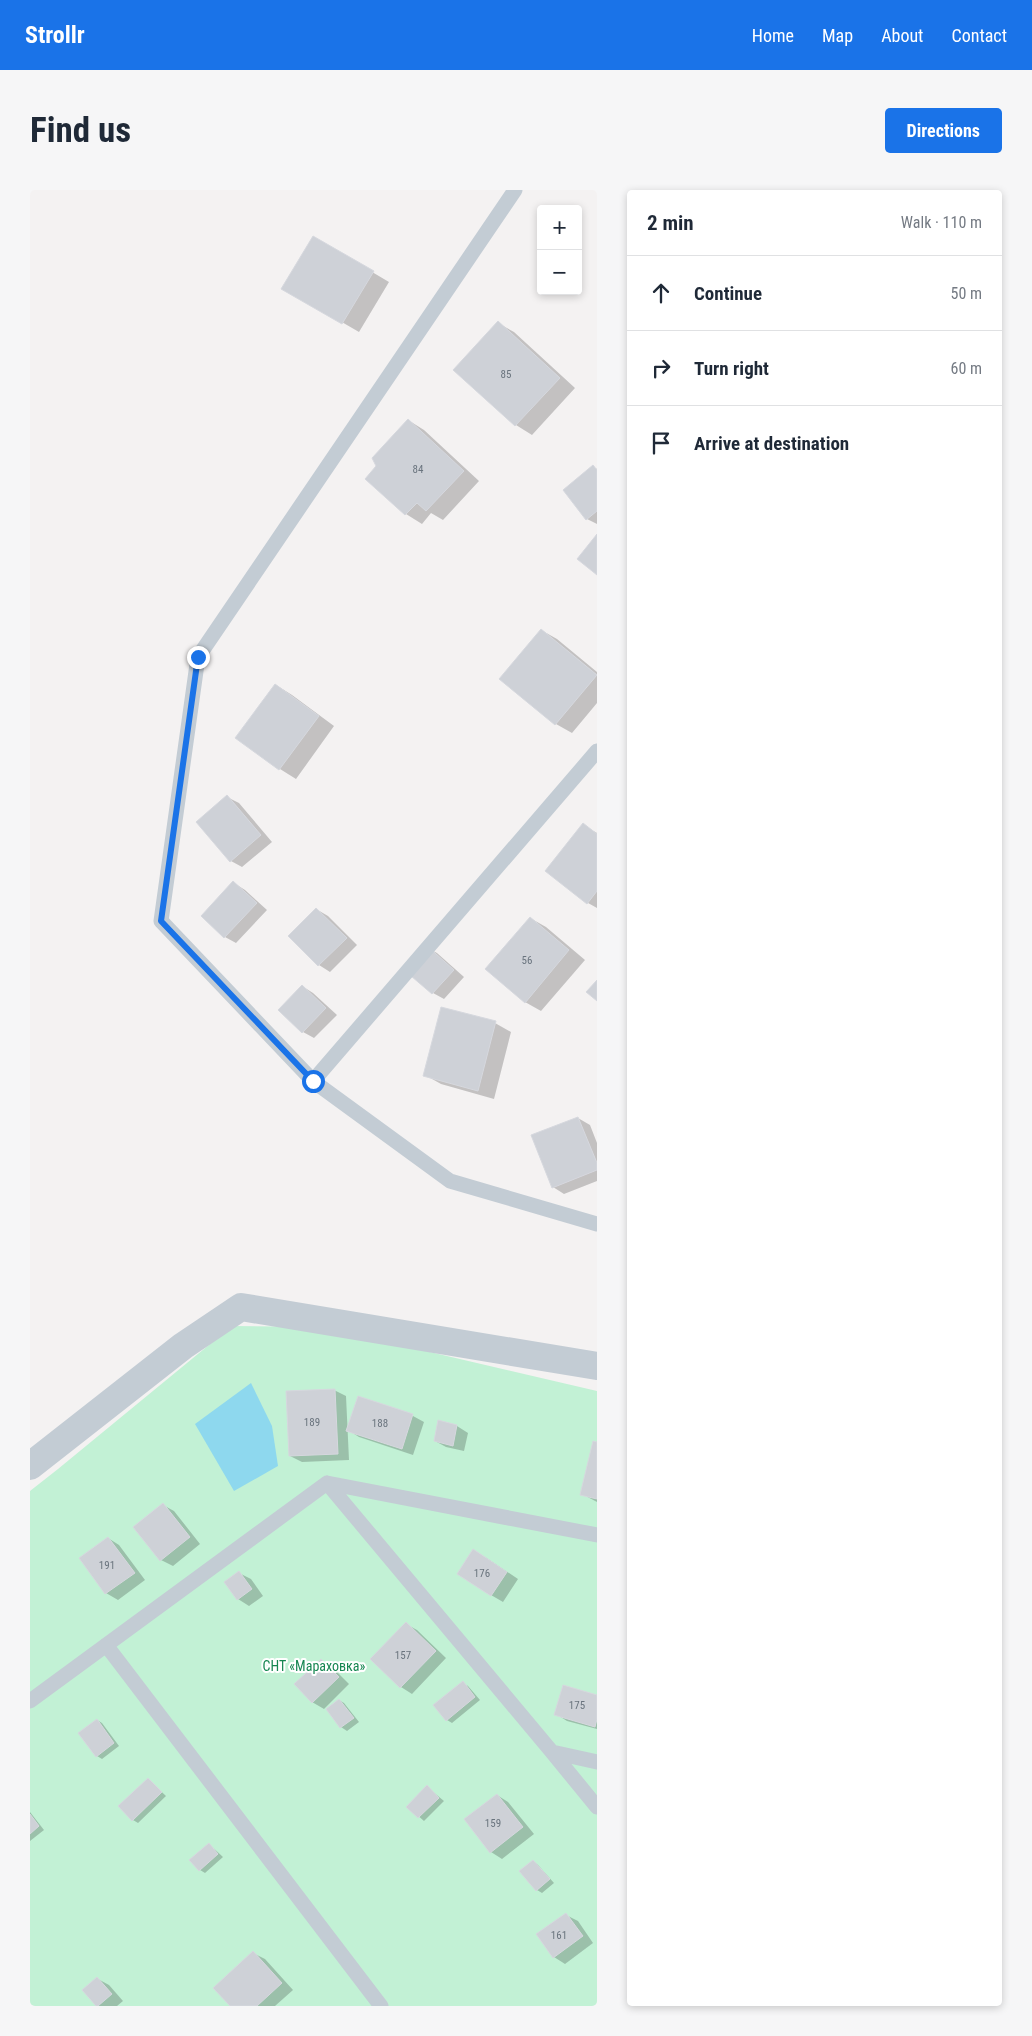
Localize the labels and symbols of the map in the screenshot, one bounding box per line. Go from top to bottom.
house number: 85 [501,368,511,381]
house number: 84 [413,463,424,476]
route end [187,646,210,669]
house number: 56 [522,954,532,967]
route start [302,1070,325,1093]
house number: 189 [304,1416,320,1429]
house number: 188 [372,1417,388,1430]
house number: 191 [99,1559,115,1572]
house number: 176 [474,1567,490,1580]
house number: 157 [395,1649,411,1662]
park label: СНТ «Мараховка» [263,1658,366,1674]
house number: 175 [569,1699,585,1712]
house number: 159 [485,1817,501,1830]
house number: 161 [551,1929,567,1942]

